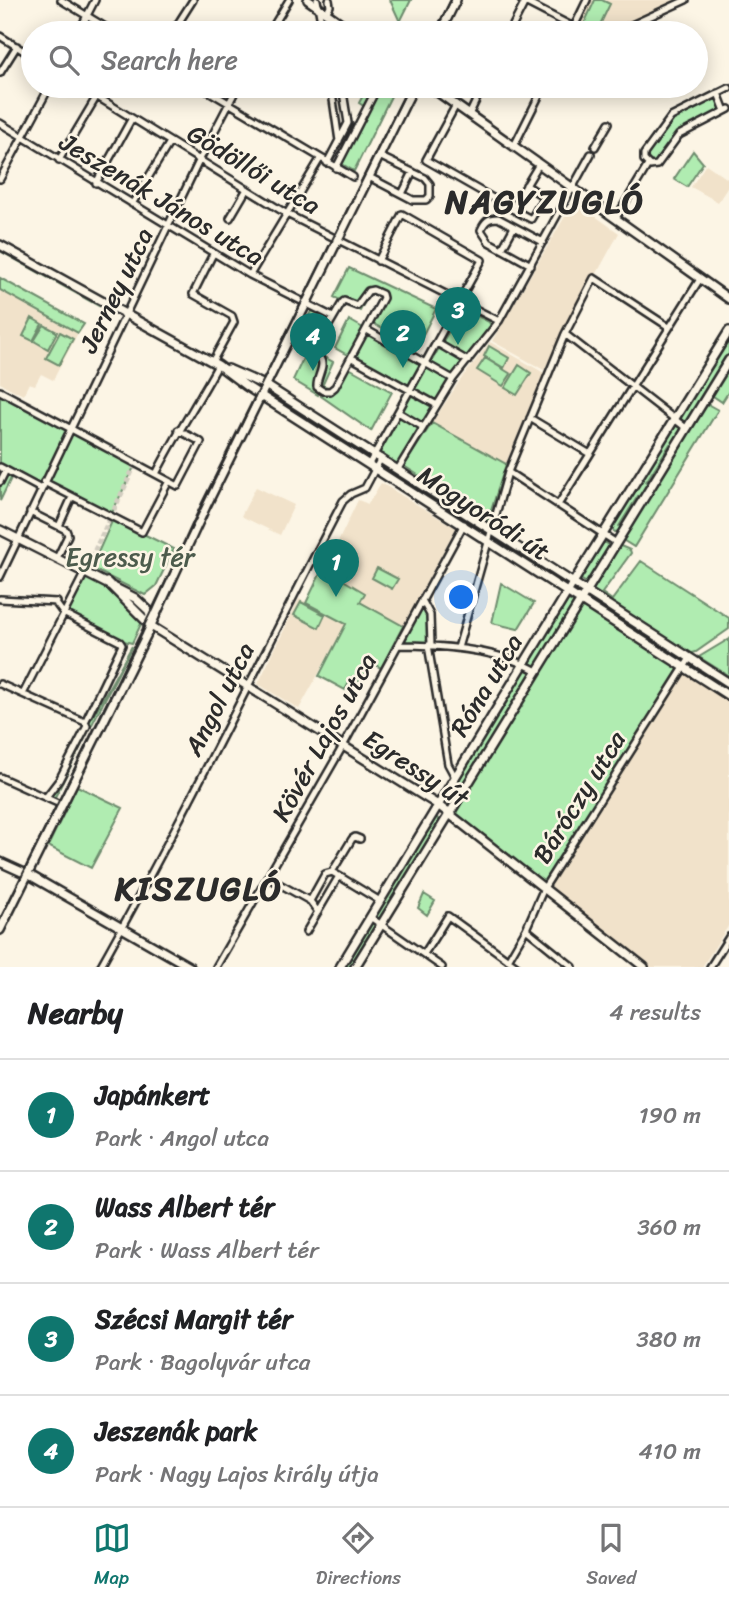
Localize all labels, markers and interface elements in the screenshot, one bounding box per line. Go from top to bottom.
search box [21,21,708,98]
text: Search here [101,37,238,83]
icon: search [45,41,83,79]
street label: Gödöllői utca [178,111,330,227]
street label: Jeszenák János utca [50,119,273,279]
district label: NAGYZUGLÓ [444,173,645,231]
street label: Jerney utca [65,219,166,362]
pin: 3 [435,287,481,345]
pin: 2 [380,310,426,368]
pin: 4 [290,313,336,371]
street label: Mogyoródi út [408,453,560,573]
park label: Egressy tér [66,534,196,580]
pin: 1 [313,539,359,597]
your location [444,580,478,614]
street label: Róna utca [437,624,535,746]
street label: Angol utca [170,634,267,765]
street label: Kövér Lajos utca [258,644,390,830]
street label: Egressy út [354,716,480,820]
street label: Báróczy utca [520,720,639,873]
district label: KISZUGLÓ [114,860,283,918]
text: Nearby [28,986,123,1040]
text: 4 results [609,992,701,1033]
text: Japánkert [95,1072,210,1118]
text: 1 [46,1095,56,1136]
text: 190 m [639,1095,701,1136]
text: Park · Angol utca [95,1118,269,1159]
text: Wass Albert tér [95,1184,274,1230]
text: 2 [44,1207,58,1248]
text: 360 m [637,1207,701,1248]
text: Park · Wass Albert tér [95,1230,319,1271]
text: Szécsi Margit tér [95,1296,292,1342]
text: 3 [45,1319,57,1360]
text: 380 m [636,1319,701,1360]
text: Park · Bagolyvár utca [95,1342,310,1383]
text: Jeszenák park [95,1408,257,1454]
text: 4 [44,1431,58,1472]
text: 410 m [639,1431,701,1472]
text: Park · Nagy Lajos király útja [95,1454,379,1495]
tab: Map [93,1519,131,1594]
tab: Directions [316,1519,401,1594]
tab: Saved [586,1519,636,1594]

